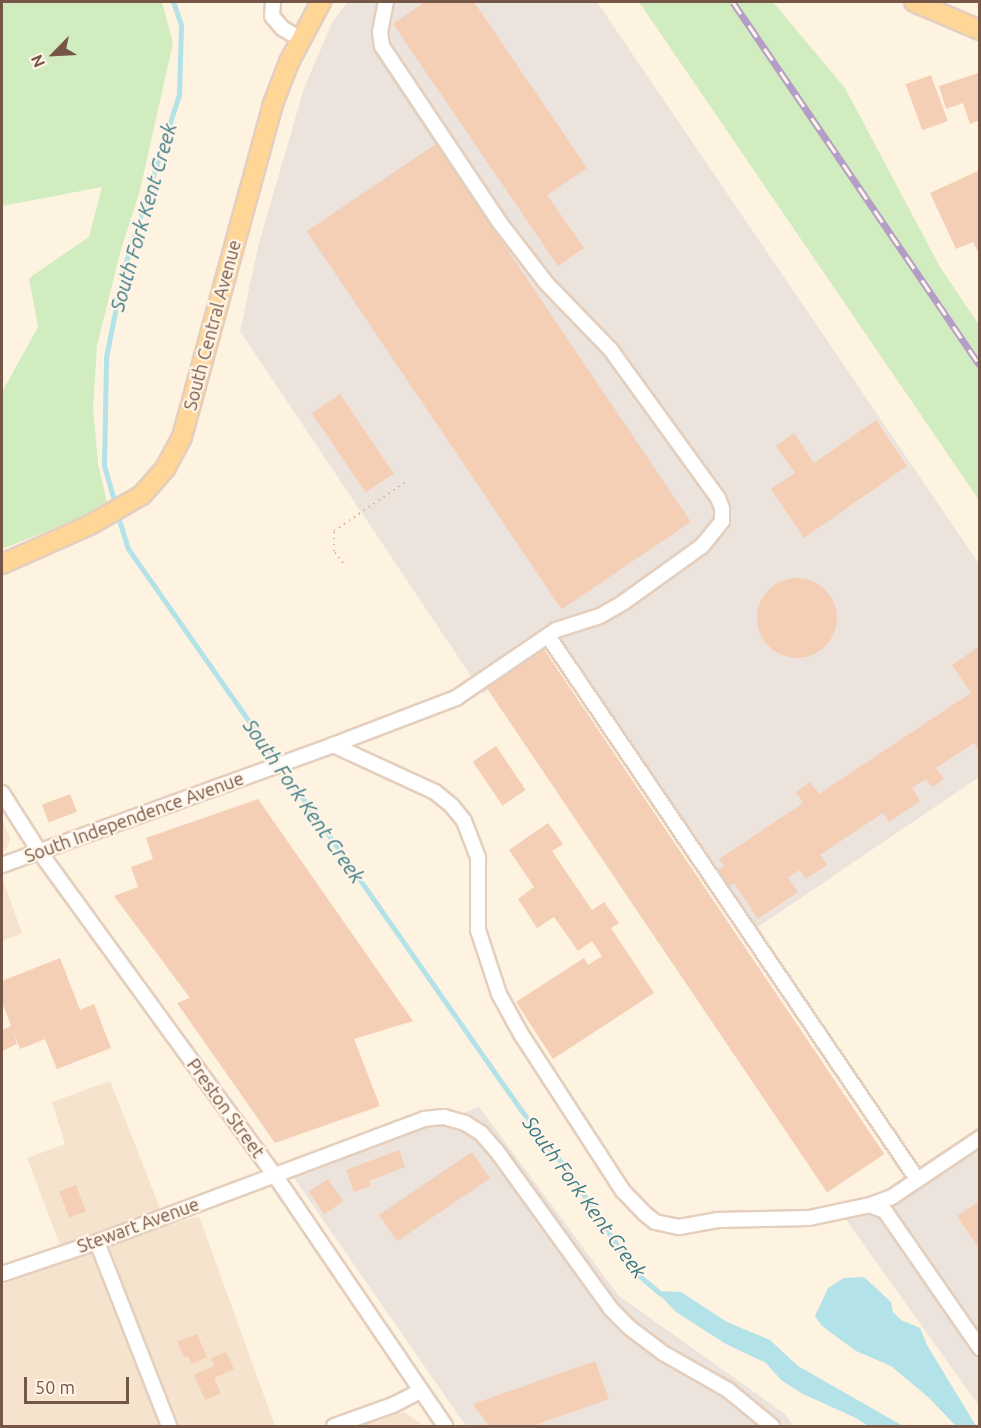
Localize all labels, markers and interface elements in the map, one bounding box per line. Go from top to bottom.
north arrow [24,24,84,84]
text: N [27,52,48,70]
water label: South Fork Kent Creek [105,120,181,314]
street label: South Central Avenue [179,237,245,413]
water label: South Fork Kent Creek [238,714,370,888]
street label: South Independence Avenue [22,767,246,867]
street label: Preston Street [183,1054,269,1162]
water label: South Fork Kent Creek [518,1111,652,1283]
street label: Stewart Avenue [74,1193,202,1257]
scale bar [27,1365,132,1403]
text: 50 m [35,1377,75,1397]

